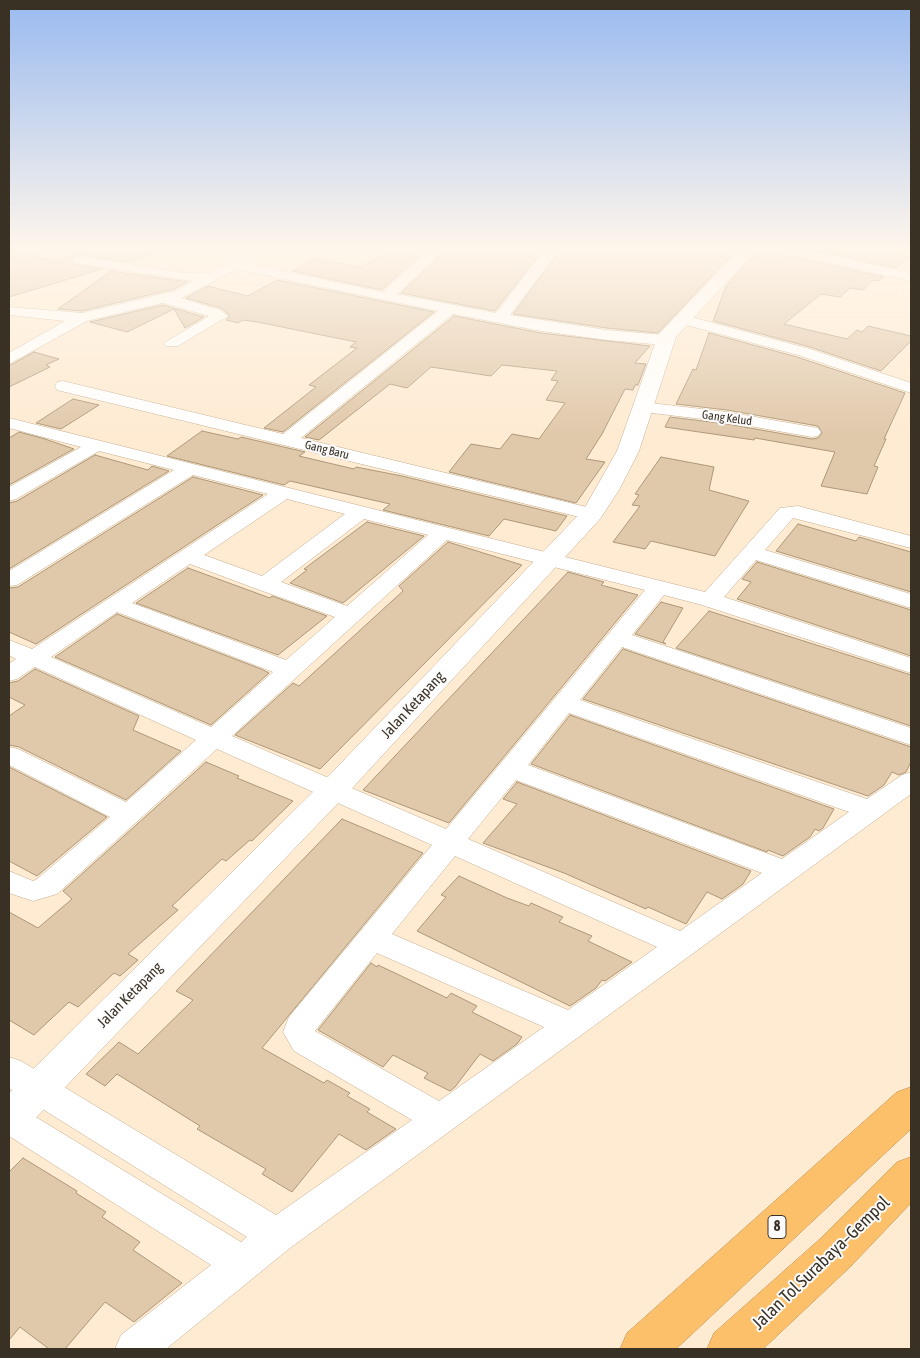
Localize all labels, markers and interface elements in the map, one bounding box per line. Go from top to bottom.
street label: Gang Kelud [701,407,753,429]
street label: Gang Baru [303,438,351,462]
street label: Jalan Ketapang [377,668,449,742]
street label: Jalan Ketapang [94,959,166,1031]
street label: Jalan Tol Surabaya–Gempol [748,1192,894,1334]
road number: 8 [768,1216,786,1238]

